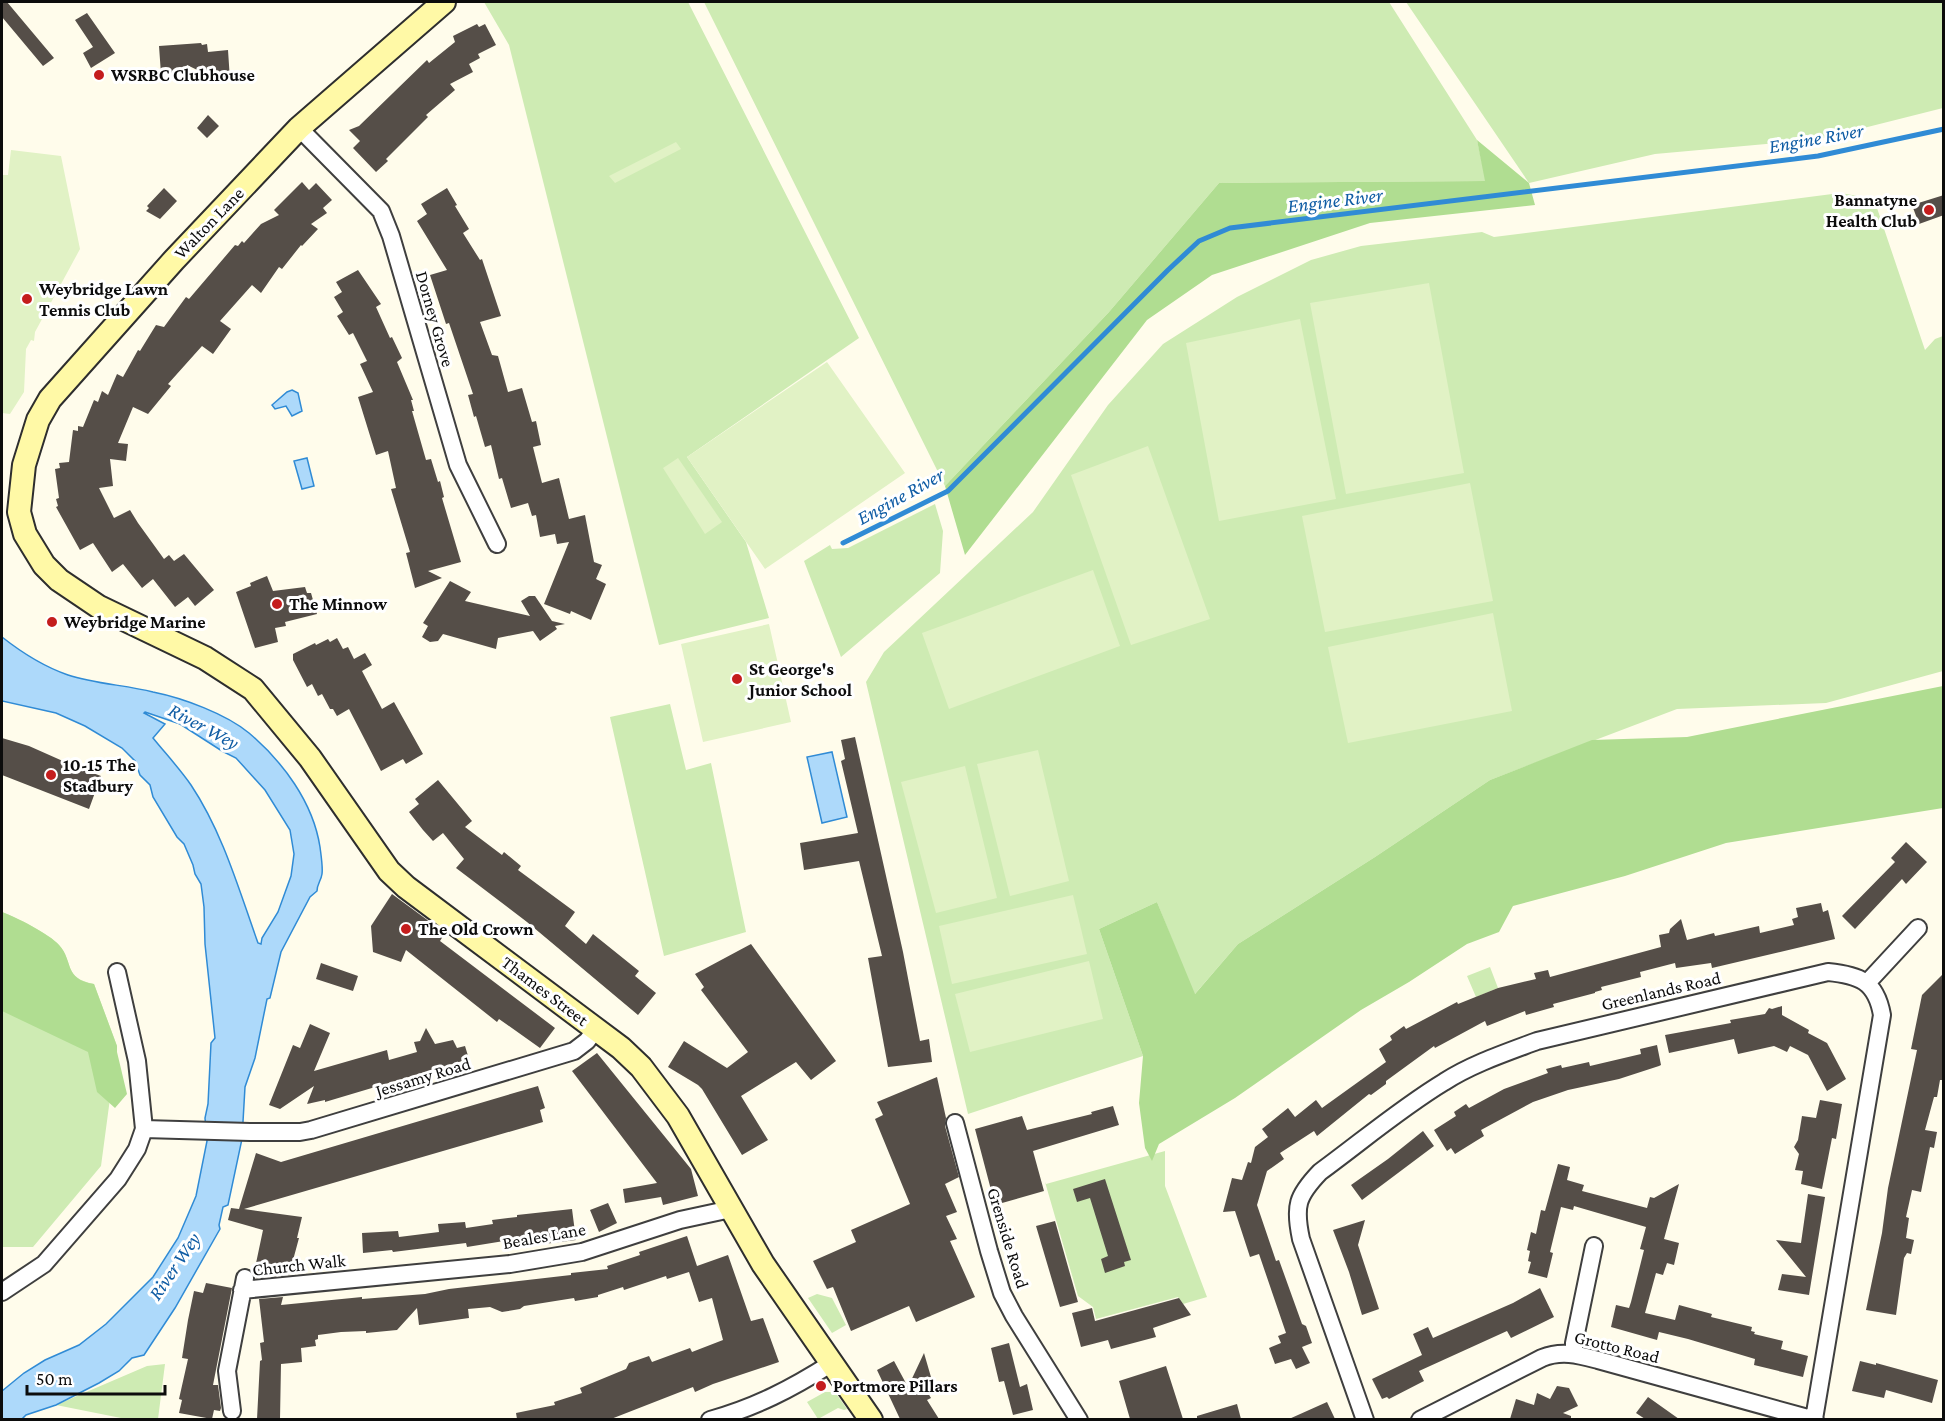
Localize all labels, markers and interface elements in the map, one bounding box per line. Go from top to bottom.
place label: WSRBC Clubhouse [110,65,255,85]
marker: WSRBC Clubhouse [92,68,106,82]
water label: Engine River [1767,119,1866,158]
street label: Walton Lane [170,183,248,263]
water label: Engine River [1286,183,1385,218]
place label: Bannatyne Health Club [1826,190,1917,231]
marker: Bannatyne Health Club [1922,203,1936,217]
street label: Dorney Grove [412,269,458,369]
place label: Weybridge Lawn Tennis Club [38,279,169,320]
marker: Weybridge Lawn Tennis Club [20,292,34,306]
water label: Engine River [853,463,949,530]
place label: The Minnow [289,594,388,614]
marker: The Minnow [270,597,284,611]
place label: Weybridge Marine [63,612,206,632]
marker: Weybridge Marine [45,615,59,629]
place label: St George's Junior School [747,659,852,700]
marker: St George's Junior School [730,672,744,686]
water label: River Wey [165,698,243,755]
place label: 10-15 The Stadbury [63,755,136,796]
marker: 10-15 The Stadbury [44,768,58,782]
place label: The Old Crown [418,919,534,939]
marker: The Old Crown [399,922,413,936]
street label: Thames Street [498,952,593,1031]
street label: Greenlands Road [1599,967,1723,1014]
street label: Jessamy Road [371,1053,473,1102]
street label: Grenside Road [983,1185,1033,1291]
street label: Beales Lane [501,1219,587,1253]
water label: River Wey [144,1228,205,1304]
street label: Church Walk [251,1250,347,1280]
street label: Grotto Road [1572,1327,1662,1367]
scale bar [27,1358,165,1396]
text: 50 m [36,1369,73,1389]
place label: Portmore Pillars [833,1376,958,1396]
marker: Portmore Pillars [814,1379,828,1393]

